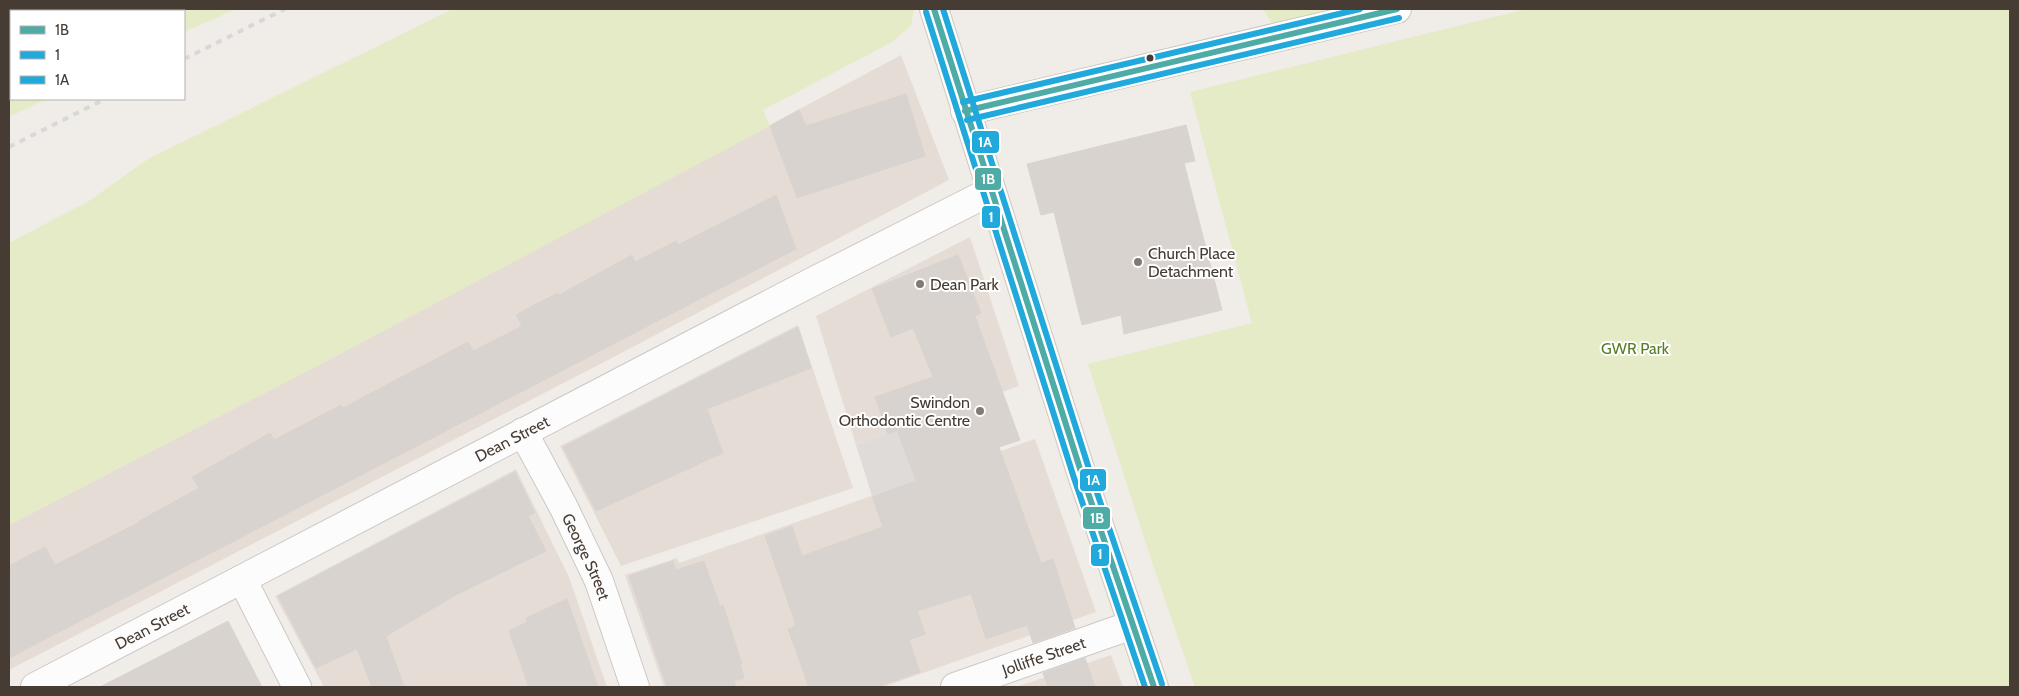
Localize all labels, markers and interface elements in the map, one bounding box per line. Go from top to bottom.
legend [10,10,185,100]
text: 1B [55,21,69,39]
text: 1 [55,46,60,64]
unlabelled marker [1145,53,1155,63]
text: 1A [55,71,70,89]
line badge: 1A [971,130,1000,154]
text: 1A [978,133,992,151]
line badge: 1B [974,167,1002,191]
text: 1B [981,170,995,188]
line badge: 1 [981,205,1001,229]
text: 1 [988,208,994,226]
place label: Church Place Detachment [1148,244,1235,281]
marker: Church Place Detachment [1132,256,1144,268]
place label: Dean Park [930,275,1000,294]
marker: Dean Park [914,278,926,290]
park label: GWR Park [1601,339,1670,358]
place label: Swindon Orthodontic Centre [839,393,970,430]
marker: Swindon Orthodontic Centre [974,405,986,417]
street label: Dean Street [472,411,553,466]
line badge: 1A [1079,468,1107,492]
text: 1A [1086,471,1100,489]
line badge: 1B [1082,506,1111,530]
text: 1B [1090,509,1104,527]
street label: George Street [558,510,614,603]
line badge: 1 [1090,543,1110,567]
text: 1 [1097,545,1103,563]
street label: Dean Street [112,599,193,654]
street label: Jolliffe Street [999,633,1089,680]

